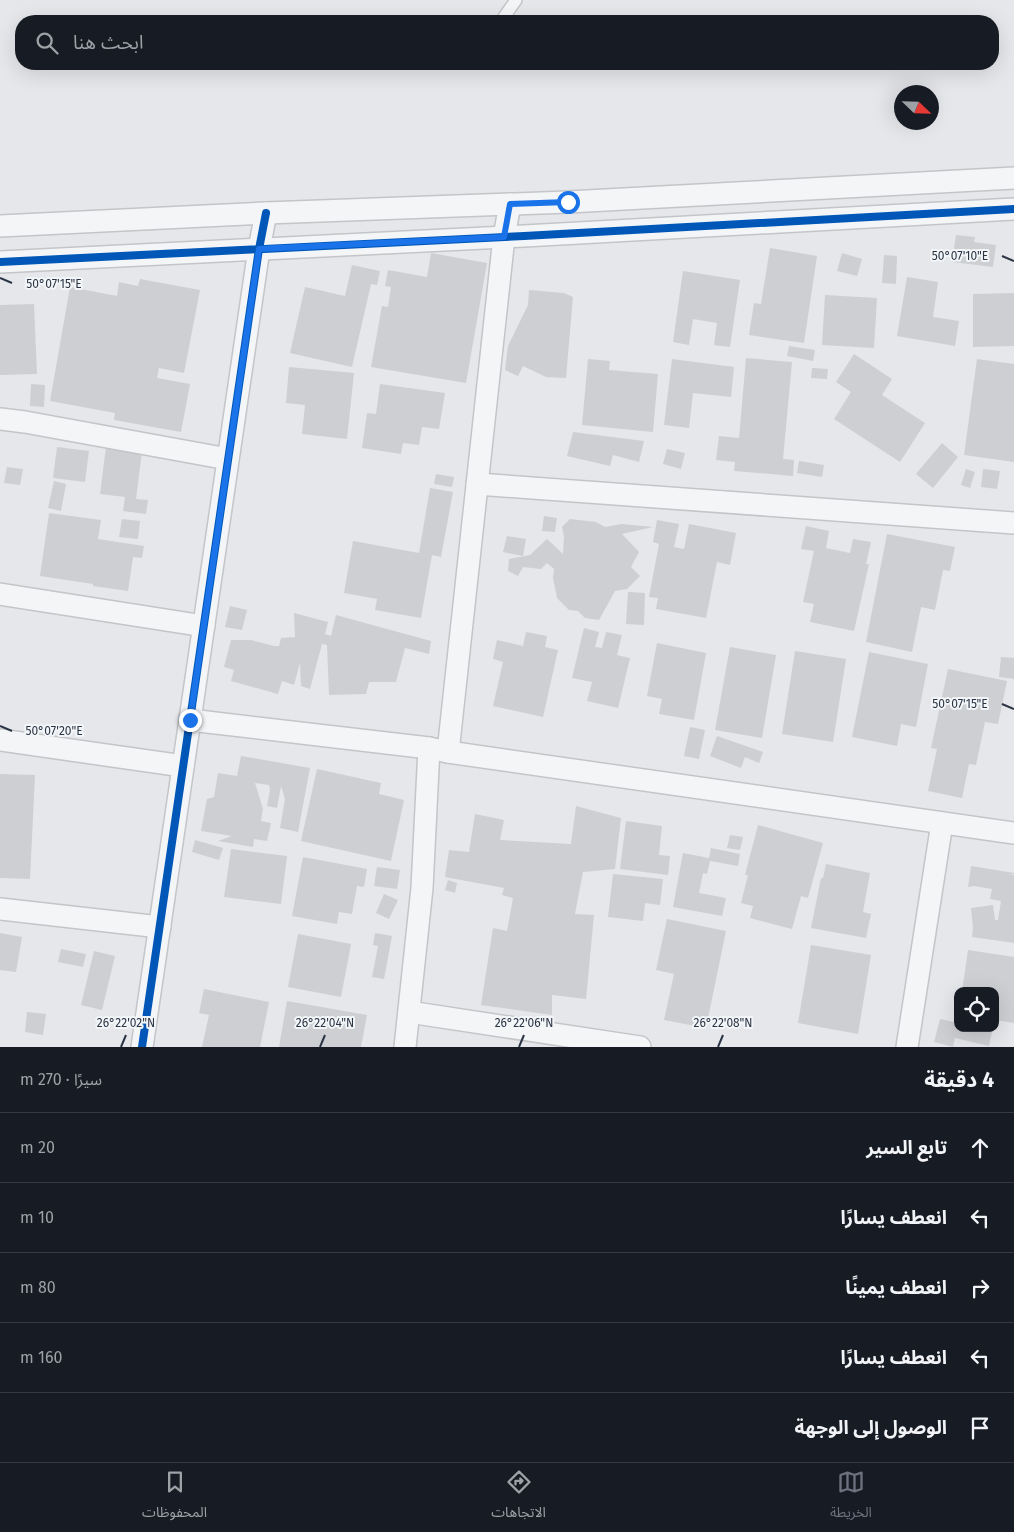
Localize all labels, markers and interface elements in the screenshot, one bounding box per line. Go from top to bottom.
search box [15,15,999,70]
icon: search [33,29,61,57]
text: ابحث هنا [73,31,144,54]
north arrow [894,85,939,130]
route start [557,191,580,214]
text: 50°07'10"E [932,249,988,263]
text: 50°07'15"E [26,277,82,291]
text: 50°07'15"E [932,697,988,711]
route end [179,709,202,732]
text: 50°07'20"E [25,724,83,738]
map controls [954,987,999,1032]
button: locate [954,987,999,1032]
text: 26°22'02"N [97,1016,155,1030]
text: 26°22'04"N [296,1016,354,1030]
text: 26°22'06"N [495,1016,553,1030]
text: 26°22'08"N [694,1016,753,1030]
text: 4 دقيقة [924,1067,994,1093]
text: سيرًا · 270 m [20,1070,102,1089]
icon: ahead [966,1134,994,1162]
text: تابع السير [866,1136,947,1159]
text: 20 m [20,1138,55,1157]
icon: left [966,1204,994,1232]
text: انعطف يسارًا [840,1206,947,1229]
text: 10 m [20,1208,54,1227]
icon: right [966,1274,994,1302]
text: انعطف يمينًا [845,1276,947,1299]
text: 80 m [20,1278,56,1297]
icon: left [966,1344,994,1372]
text: انعطف يسارًا [840,1346,947,1369]
text: 160 m [20,1348,62,1367]
icon: arrive [966,1414,994,1442]
text: الوصول إلى الوجهة [795,1416,947,1439]
tab: المحفوظات [142,1468,207,1527]
tab: الاتجاهات [491,1468,546,1527]
tab: الخريطة [830,1468,872,1527]

